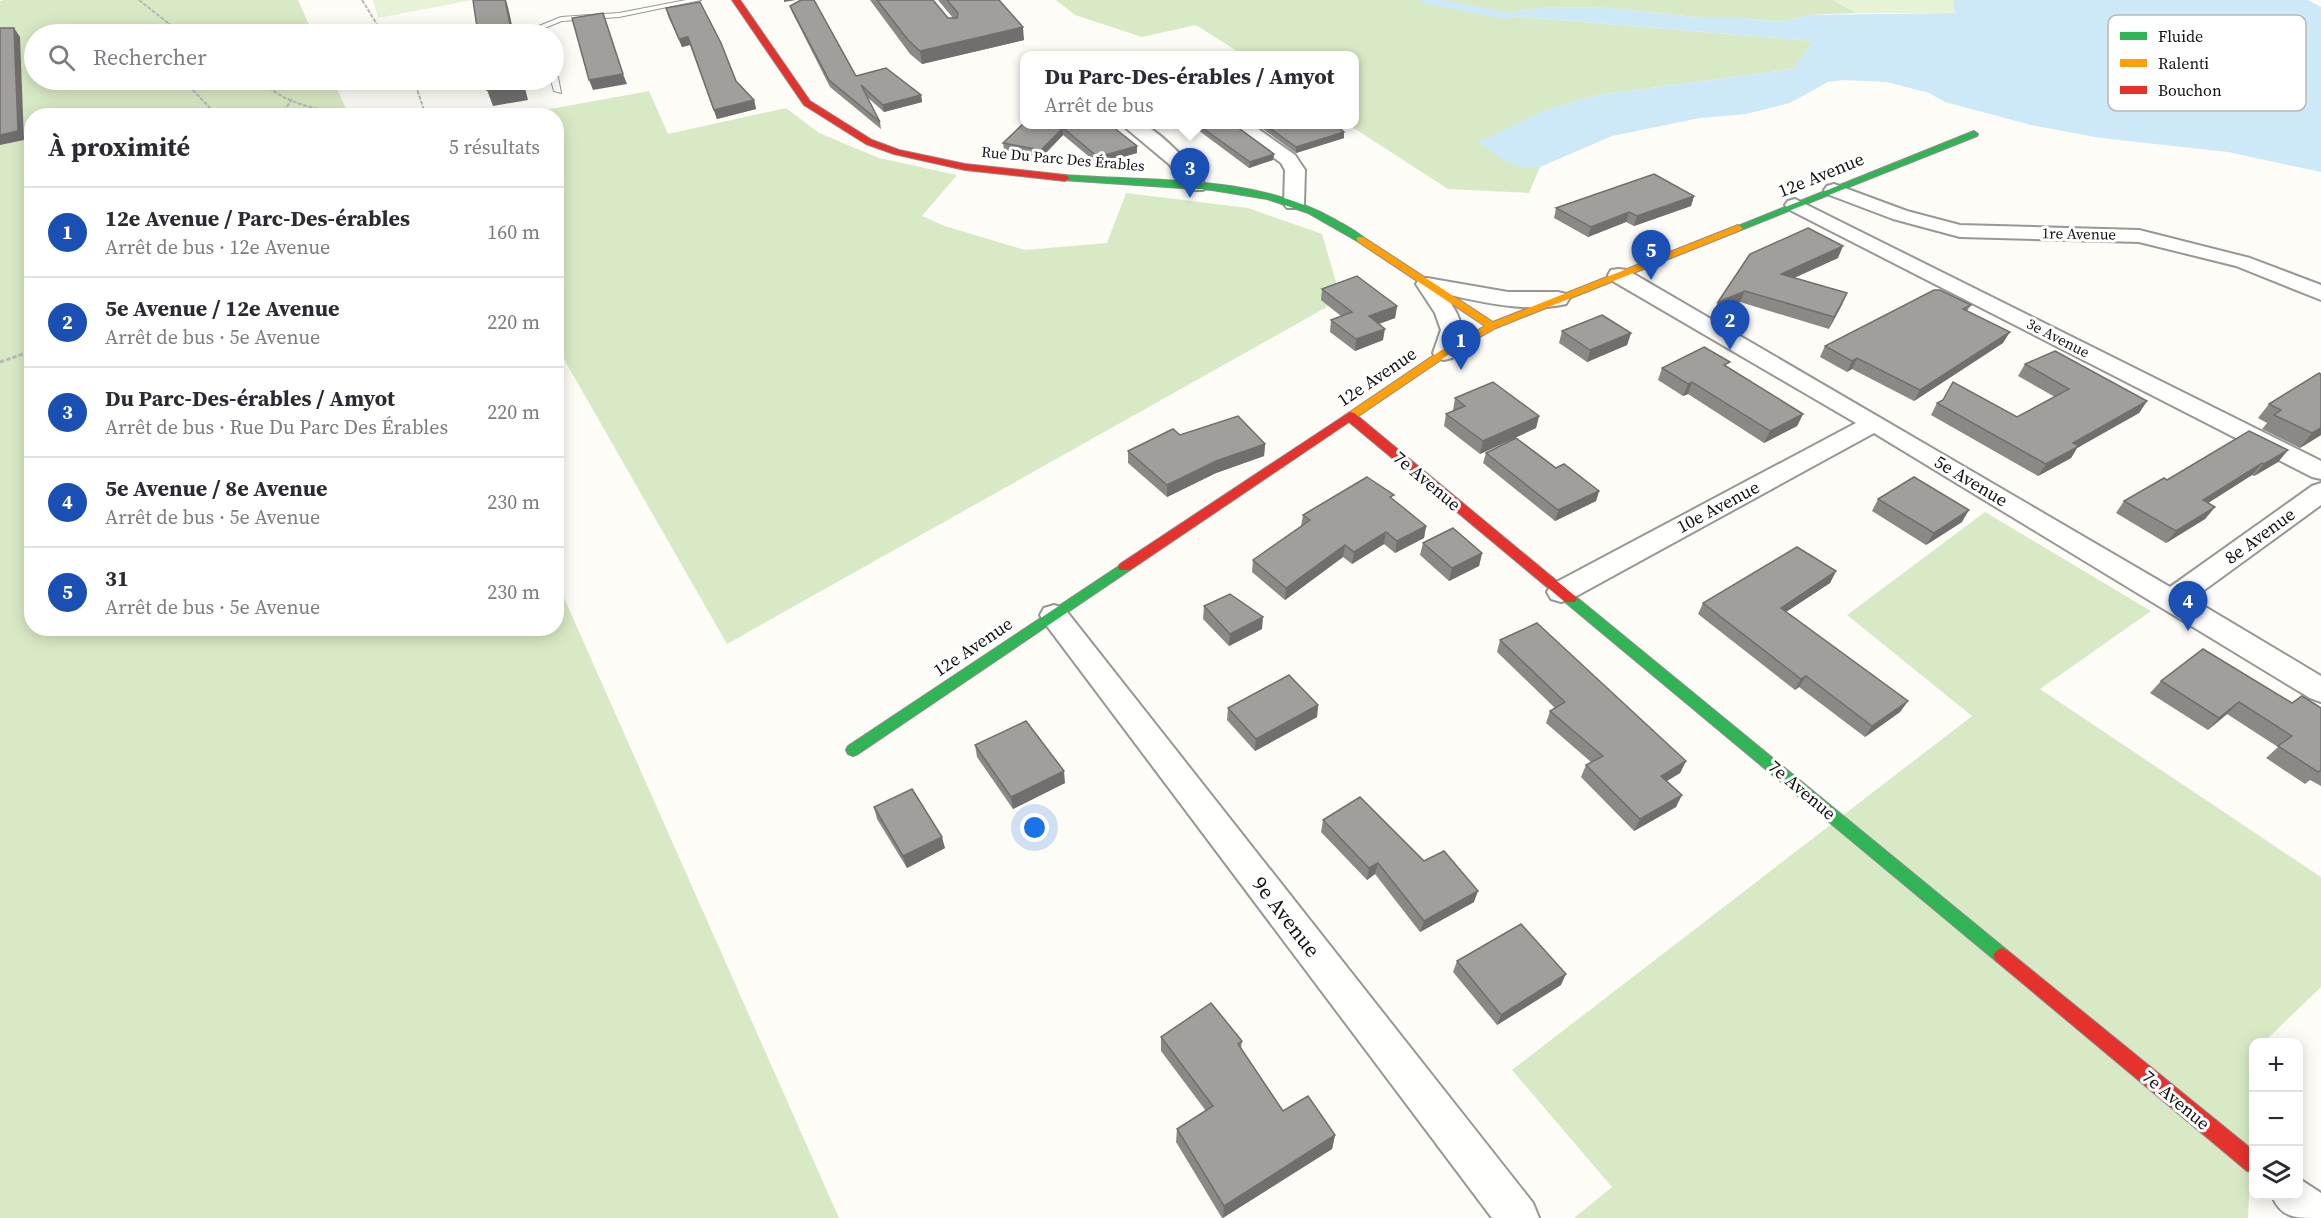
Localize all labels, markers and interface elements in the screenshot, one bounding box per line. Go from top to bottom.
legend [2108,15,2306,111]
search box [24,24,564,90]
text: Fluide [2158,25,2203,47]
icon: search [45,41,78,74]
text: Rechercher [93,42,207,72]
popup [1020,51,1359,129]
text: Ralenti [2158,52,2209,74]
text: Du Parc-Des-érables / Amyot [1045,61,1334,91]
text: Bouchon [2158,79,2222,101]
text: Arrêt de bus [1045,91,1154,119]
text: À proximité [48,129,190,165]
text: 5 résultats [449,133,540,161]
street label: Rue Du Parc Des Érables [980,141,1146,176]
street label: 12e Avenue [1774,146,1867,203]
pin: 3 [1170,148,1210,198]
text: 12e Avenue / Parc-Des-érables [105,203,410,233]
text: 1 [62,218,73,246]
text: 160 m [487,218,540,246]
street label: 1re Avenue [2042,222,2117,245]
pin: 5 [1632,230,1670,280]
text: Arrêt de bus · 12e Avenue [105,233,330,261]
text: 5e Avenue / 12e Avenue [105,293,339,323]
pin: 2 [1710,300,1750,350]
text: 2 [62,308,73,336]
text: 220 m [487,308,540,336]
street label: 3e Avenue [2023,313,2094,362]
pin: 1 [1442,320,1480,370]
text: Arrêt de bus · 5e Avenue [105,323,320,351]
street label: 12e Avenue [1332,341,1421,412]
text: Du Parc-Des-érables / Amyot [105,383,395,413]
text: 3 [62,398,73,426]
text: 220 m [487,398,540,426]
text: Arrêt de bus · Rue Du Parc Des Érables [105,413,448,441]
street label: 7e Avenue [1388,445,1467,516]
street label: 5e Avenue [1930,449,2013,512]
text: 5e Avenue / 8e Avenue [105,473,328,503]
street label: 10e Avenue [1672,474,1764,539]
text: 4 [62,488,73,516]
text: 230 m [487,488,540,516]
street label: 8e Avenue [2219,502,2300,570]
text: Arrêt de bus · 5e Avenue [105,503,320,531]
text: 31 [105,563,129,593]
text: 5 [62,578,73,606]
text: 230 m [487,578,540,606]
pin: 4 [2168,582,2208,631]
text: Arrêt de bus · 5e Avenue [105,593,320,621]
street label: 12e Avenue [928,611,1017,682]
street label: 7e Avenue [1763,754,1842,825]
your location [1020,813,1049,842]
street label: 9e Avenue [1246,870,1327,963]
map controls [2249,1038,2303,1200]
button: + [2249,1038,2303,1092]
street label: 7e Avenue [2137,1064,2216,1135]
button: − [2249,1092,2303,1146]
button: layers [2249,1146,2303,1200]

